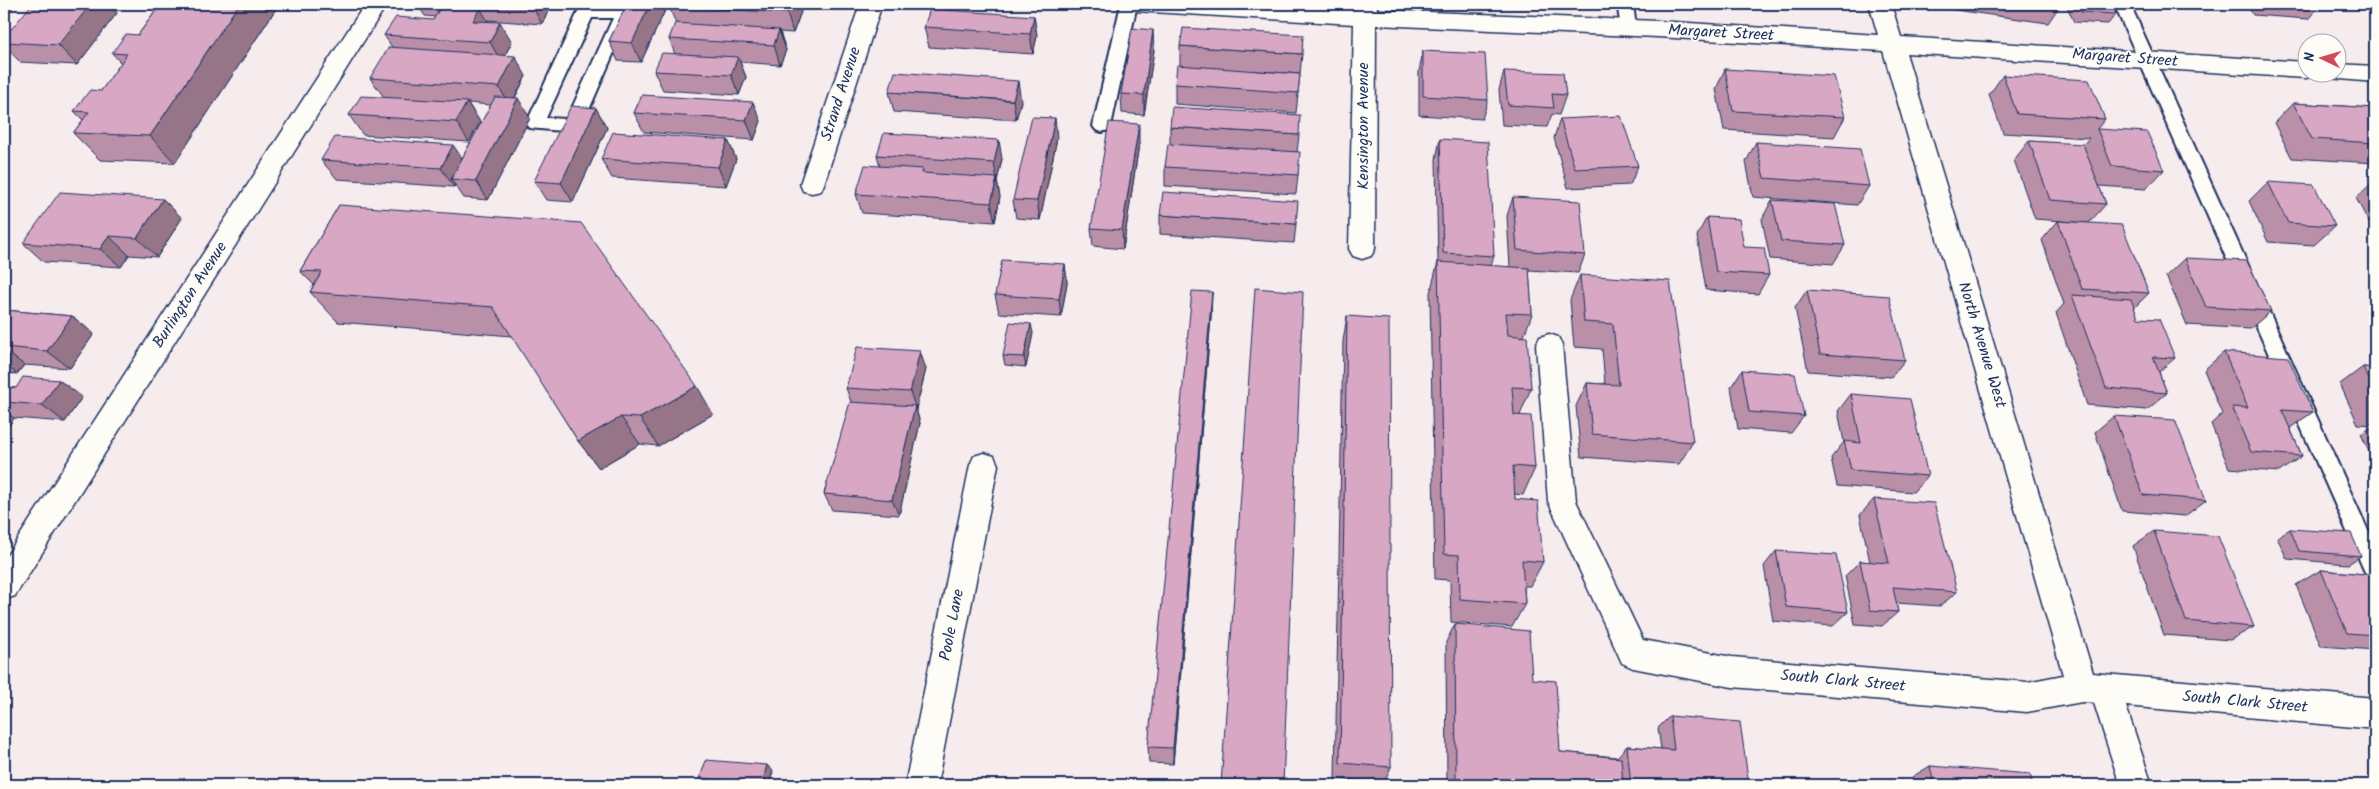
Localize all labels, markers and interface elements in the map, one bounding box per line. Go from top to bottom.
street label: Margaret Street [1667,18,1775,48]
north arrow [2296,32,2346,82]
street label: Margaret Street [2071,42,2180,74]
street label: Strand Avenue [814,44,868,144]
text: N [2299,51,2321,62]
street label: Kensington Avenue [1351,62,1376,190]
street label: Burlington Avenue [146,237,234,353]
street label: North Avenue West [1951,279,2013,412]
street label: Poole Lane [933,587,971,663]
street label: South Clark Street [1779,663,1907,699]
street label: South Clark Street [2181,684,2309,720]

